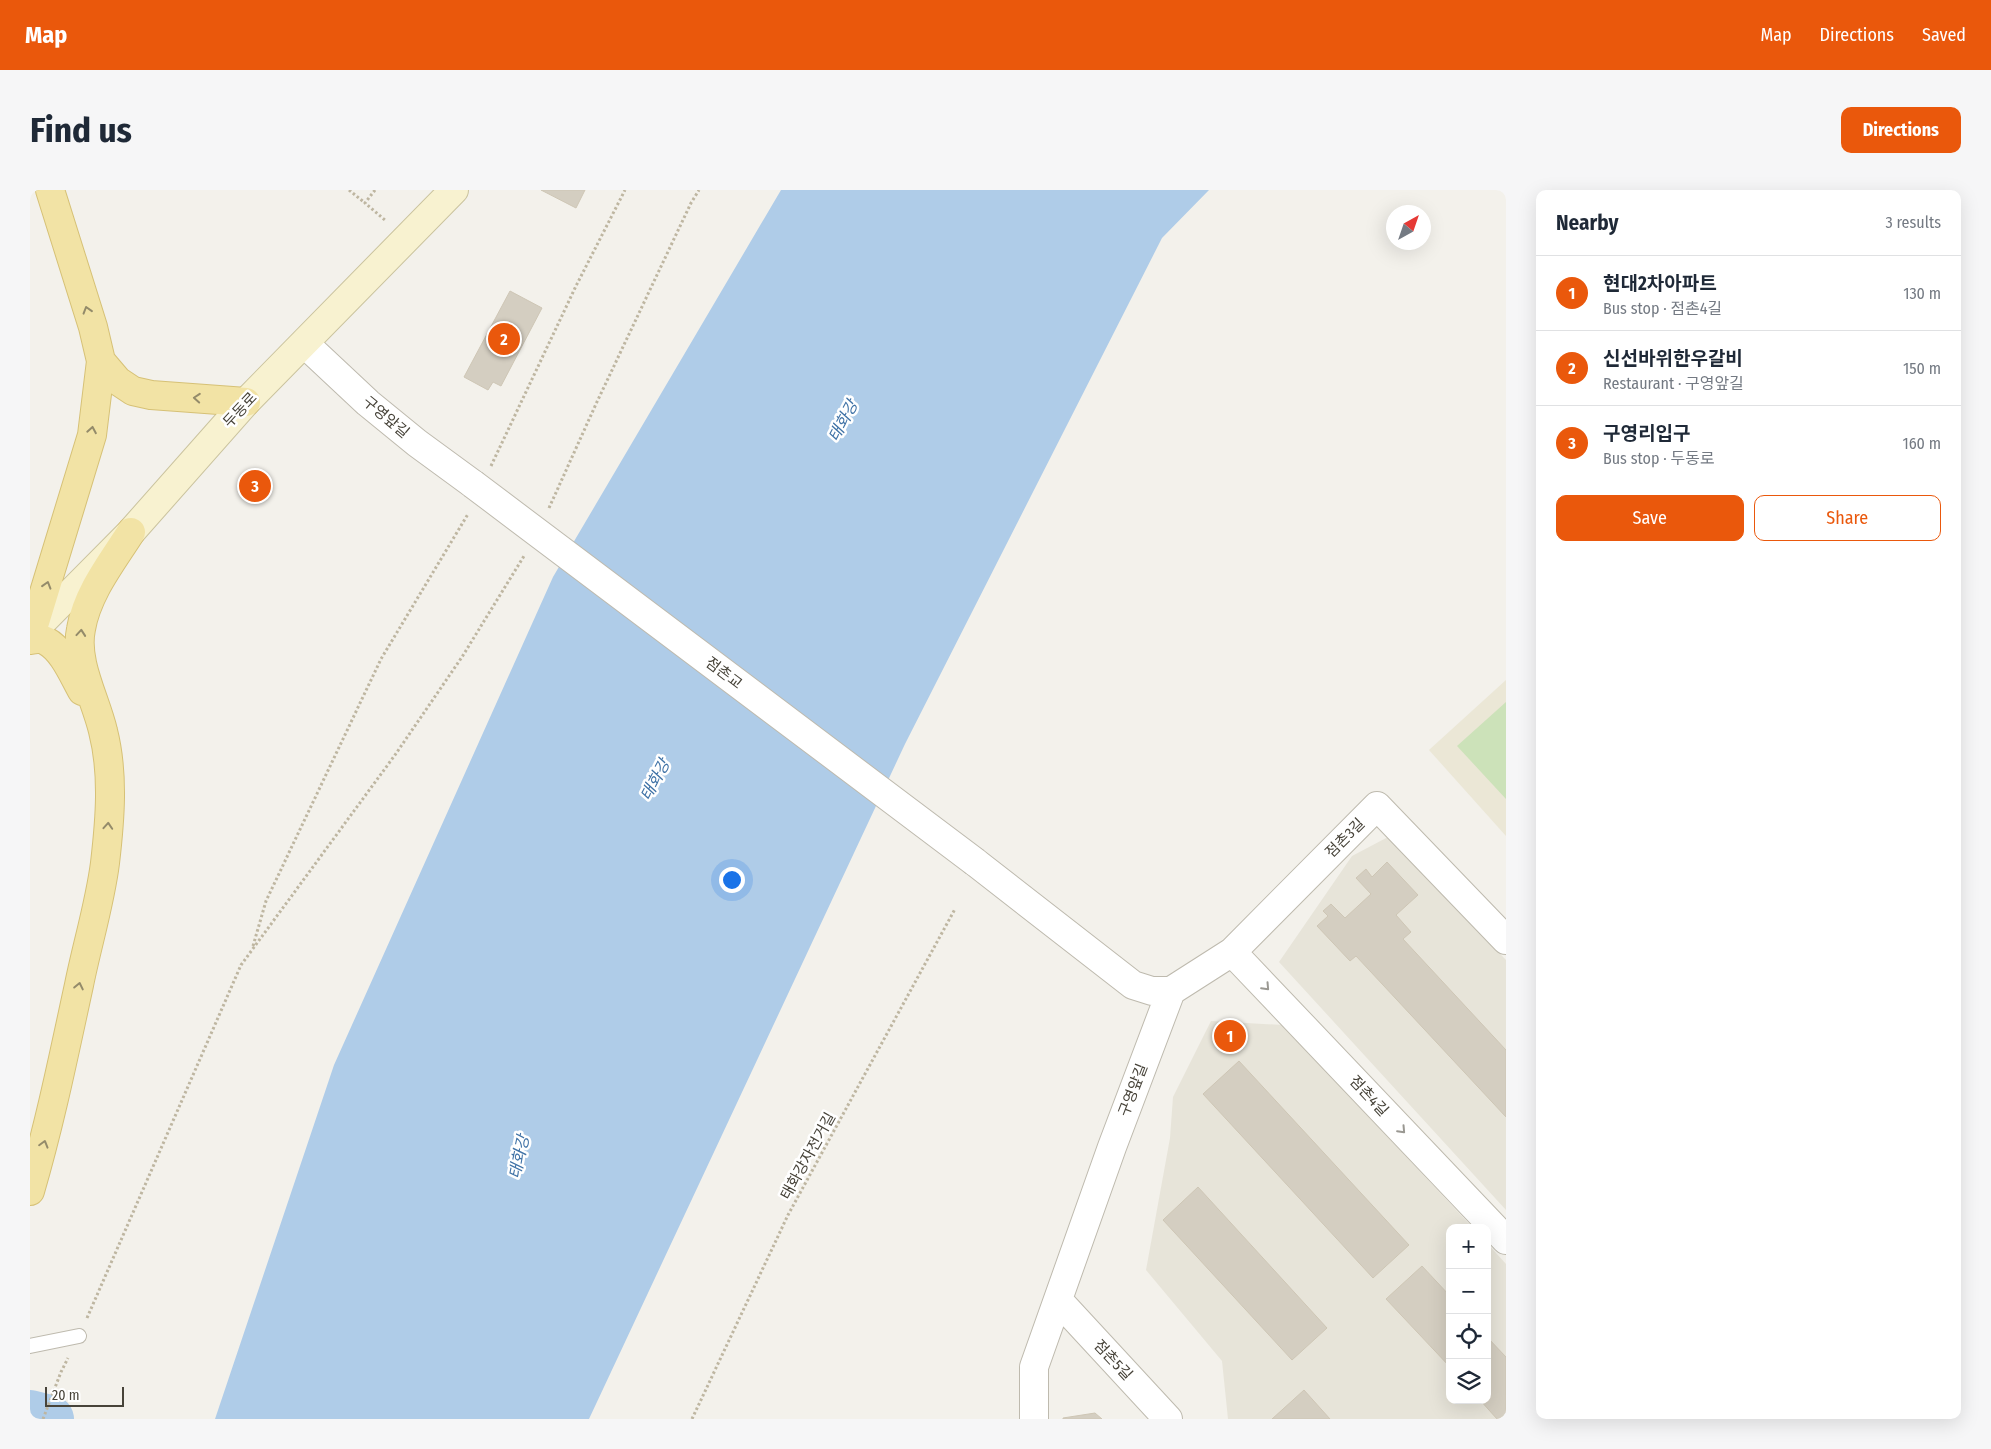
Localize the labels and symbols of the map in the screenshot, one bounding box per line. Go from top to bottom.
north arrow [1386,205,1431,250]
one-way arrow [83,306,93,314]
pin: 2 [488,320,520,358]
street label: 두동로 [219,389,261,431]
street label: 구영앞길 [359,392,413,442]
one-way arrow [193,393,201,404]
water label: 태화강 [824,395,863,445]
one-way arrow [87,425,97,434]
pin: 3 [239,467,271,505]
one-way arrow [41,582,51,590]
one-way arrow [76,628,87,636]
street label: 점촌교 [702,653,746,693]
water label: 태화강 [636,754,675,804]
street label: 점촌3길 [1322,815,1368,861]
one-way arrow [102,822,113,830]
your location [719,867,745,893]
one-way arrow [73,981,83,990]
one-way arrow [1260,981,1269,990]
pin: 1 [1214,1017,1246,1055]
street label: 구영앞길 [1115,1061,1151,1119]
street label: 점촌4길 [1346,1072,1392,1120]
street label: 태화강자전거길 [777,1109,839,1203]
one-way arrow [1396,1125,1405,1134]
water label: 태화강 [505,1131,533,1181]
one-way arrow [38,1140,49,1149]
street label: 점촌5길 [1090,1336,1136,1384]
scale bar [45,1384,124,1407]

